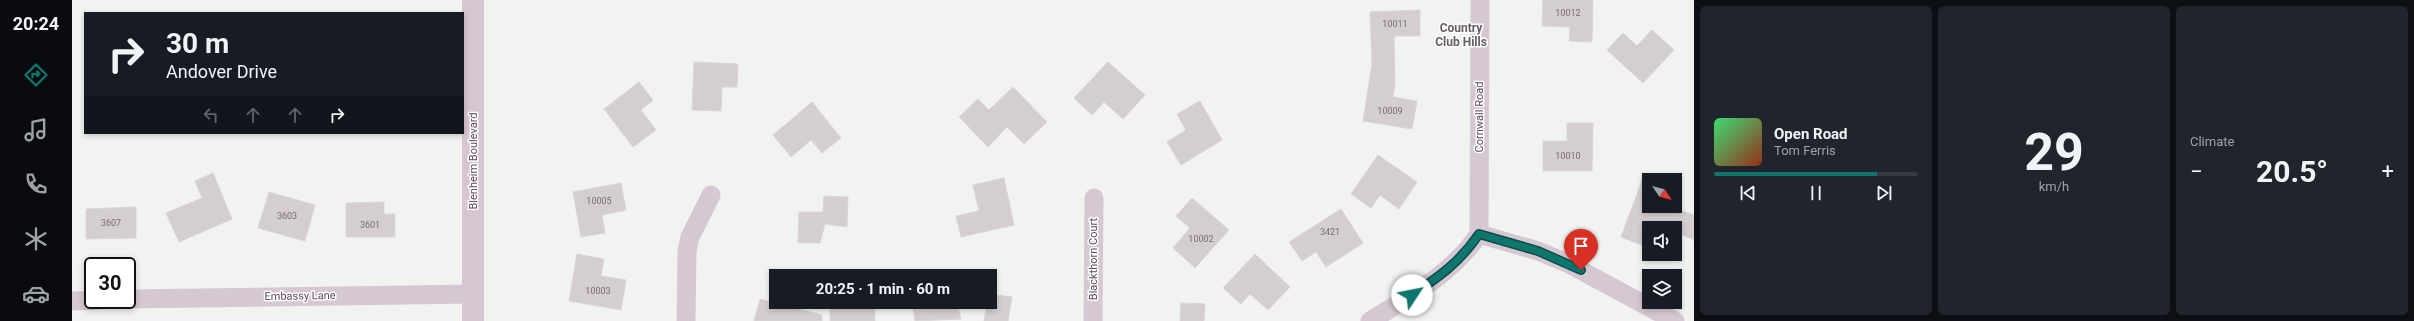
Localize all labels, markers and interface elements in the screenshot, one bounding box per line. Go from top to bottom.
house number: 10012 [1555,8,1581,18]
text: 20:24 [13,13,59,34]
house number: 10011 [1382,19,1408,29]
district label: Country Club Hills [1435,21,1487,49]
text: 30 m [166,27,229,60]
icon: right [100,28,152,80]
icon: directions [22,61,50,89]
text: Andover Drive [166,61,277,82]
street label: Cornwall Road [1473,82,1486,152]
icon: left [200,104,222,126]
icon: ahead [242,104,264,126]
icon: ahead [284,104,306,126]
icon: right [326,104,348,126]
house number: 10009 [1377,106,1403,116]
street label: Blenheim Boulevard [467,112,480,210]
icon: music [22,116,50,144]
text: 29 [2024,122,2084,183]
text: Open Road [1774,125,1848,143]
text: Climate [2190,134,2234,149]
text: Tom Ferris [1774,143,1836,158]
house number: 10010 [1555,151,1581,161]
text: 20.5° [2256,154,2328,189]
text: − [2190,159,2203,184]
text: + [2382,159,2394,184]
icon: phone [22,170,50,198]
north arrow [1642,173,1682,213]
map controls [1642,173,1682,309]
text: km/h [2039,179,2069,194]
icon: previous [1737,182,1759,204]
icon: pause [1805,182,1827,204]
icon: next [1873,182,1895,204]
house number: 10005 [586,196,612,206]
house number: 3603 [277,211,297,221]
street label: Blackthorn Court [1087,217,1100,300]
house number: 3607 [101,218,121,228]
house number: 3601 [360,220,380,230]
button: sound [1642,221,1682,261]
icon: climate [22,225,50,253]
house number: 3421 [1320,227,1340,237]
pin [1564,229,1598,270]
house number: 10002 [1188,234,1214,244]
icon: arrive [1570,235,1592,257]
speed limit sign: 30 [84,257,136,309]
button: layers [1642,269,1682,309]
position arrow [1391,274,1433,316]
icon: car [22,280,50,308]
text: 20:25 · 1 min · 60 m [816,280,950,298]
house number: 10003 [585,286,611,296]
street label: Embassy Lane [264,289,336,303]

